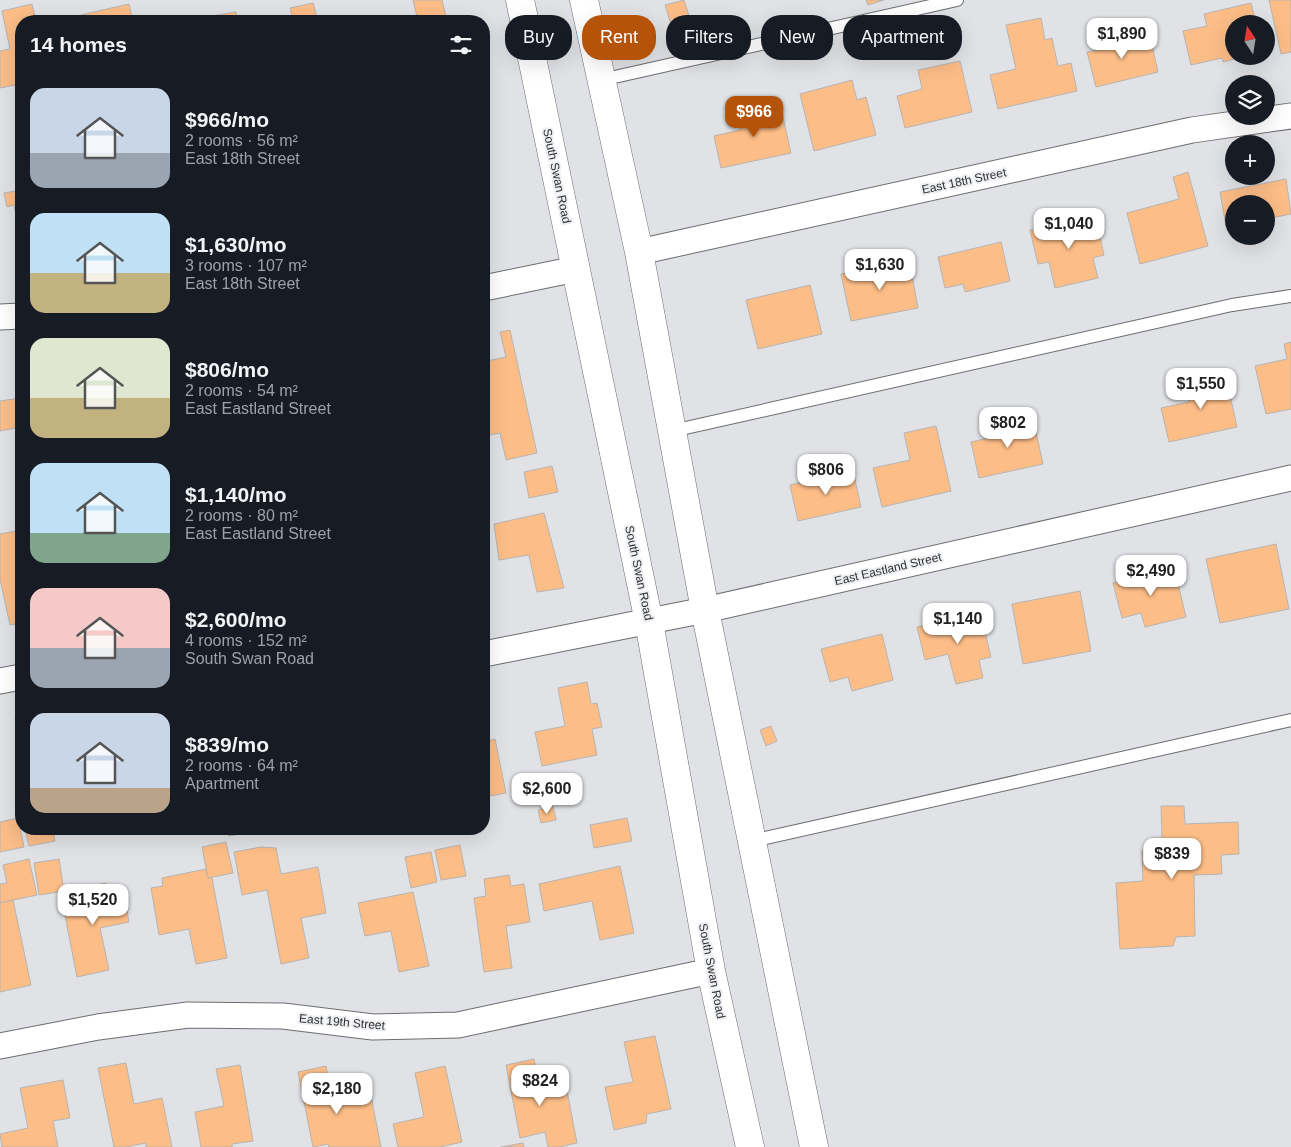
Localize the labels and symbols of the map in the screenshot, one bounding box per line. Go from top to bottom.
north arrow [1225,15,1275,65]
pin: $1,890 [1081,18,1163,60]
pin: $966 [724,96,784,138]
street label: South Swan Road [540,127,574,225]
street label: East 18th Street [920,165,1008,197]
pin: $1,040 [1028,208,1110,250]
pin: $1,630 [839,248,921,291]
pin: $1,550 [1160,368,1242,410]
pin: $802 [978,406,1038,449]
pin: $806 [796,454,856,496]
street label: South Swan Road [622,524,656,622]
street label: East Eastland Street [833,550,944,588]
pin: $2,490 [1110,554,1192,597]
pin: $1,140 [917,602,999,645]
pin: $2,600 [506,772,588,815]
pin: $839 [1142,838,1202,880]
pin: $1,520 [52,884,134,926]
street label: South Swan Road [696,922,728,1020]
street label: East 19th Street [299,1011,386,1033]
pin: $824 [510,1064,570,1107]
pin: $2,180 [296,1072,378,1115]

